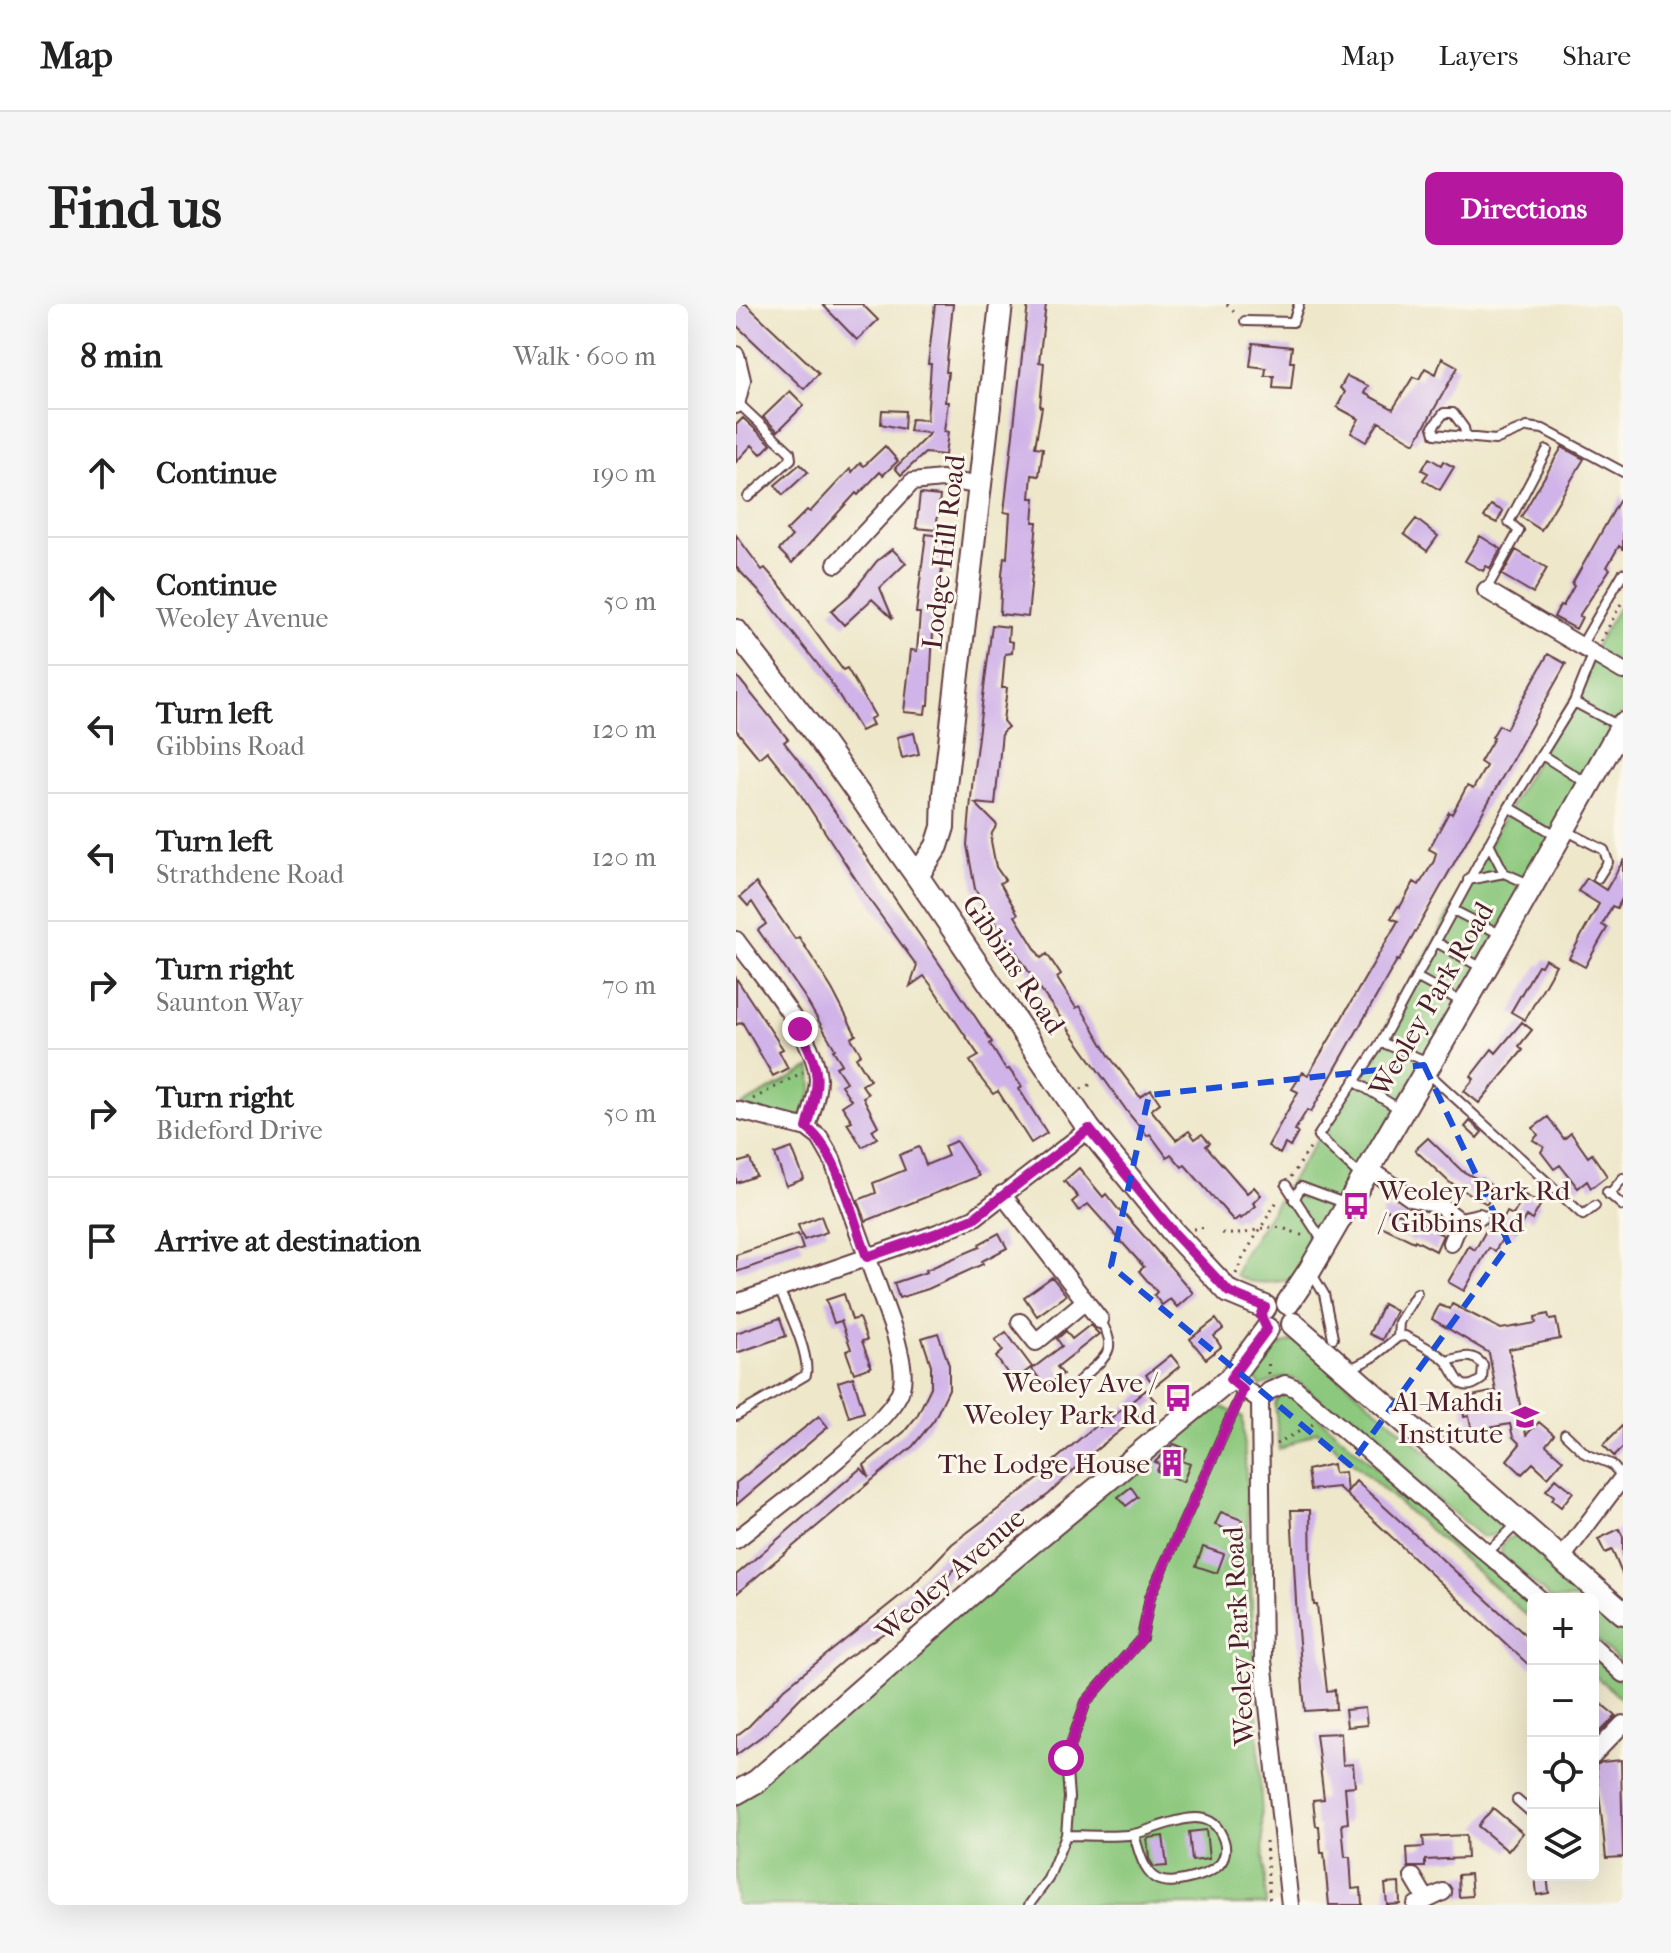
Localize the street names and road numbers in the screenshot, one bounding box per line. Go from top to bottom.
street label: Lodge Hill Road [915,452,972,651]
street label: Gibbins Road [955,889,1072,1041]
street label: Weoley Park Road [1362,895,1501,1103]
street label: Weoley Avenue [869,1501,1031,1648]
street label: Weoley Park Road [1216,1525,1261,1747]

